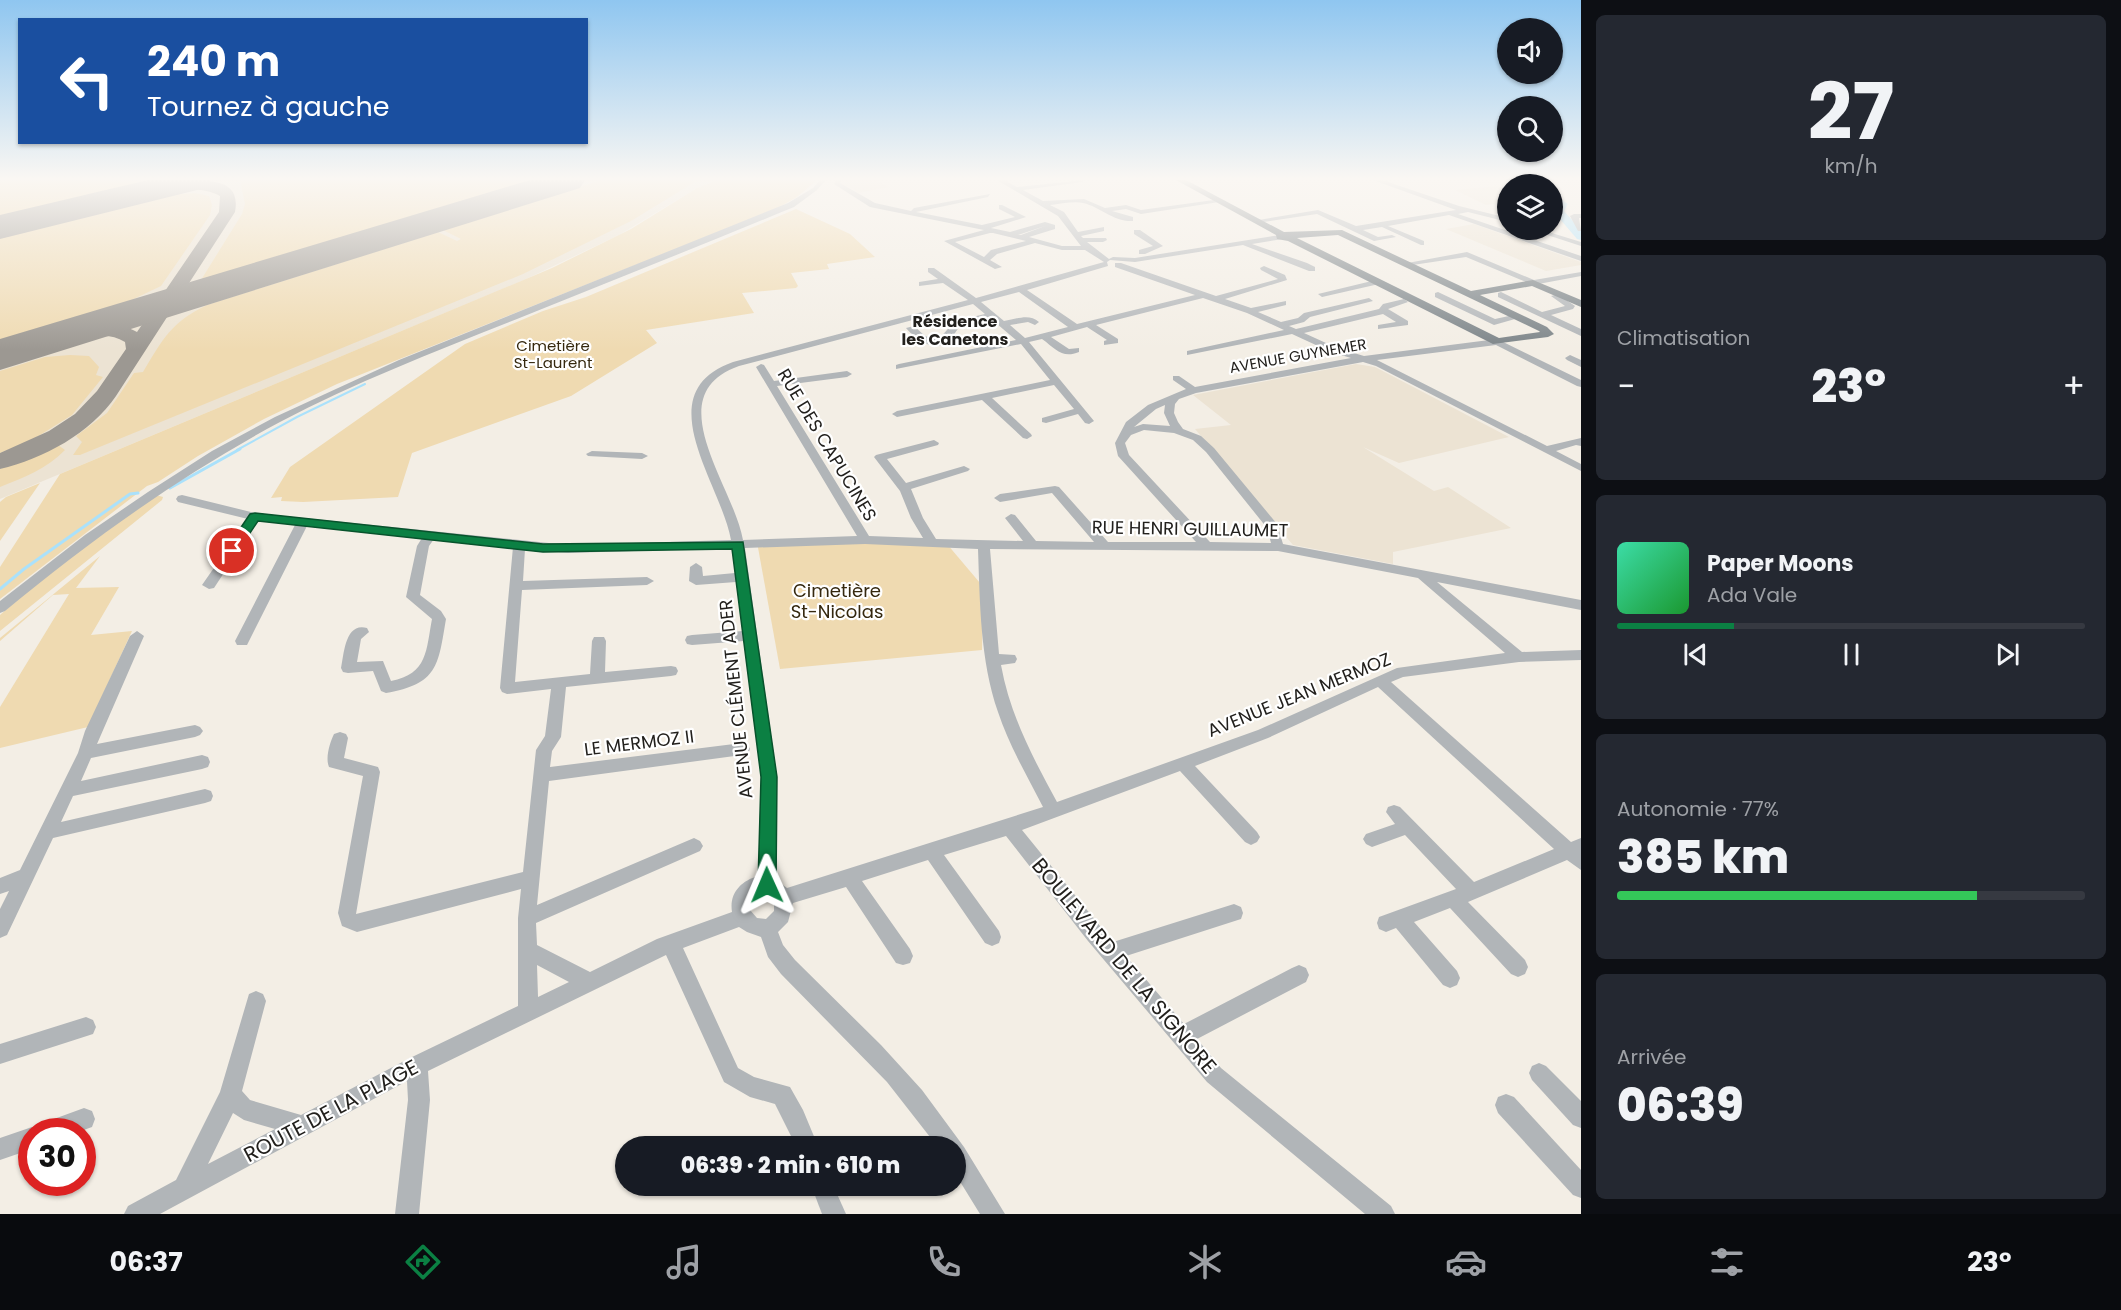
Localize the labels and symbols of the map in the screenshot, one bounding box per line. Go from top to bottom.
district label: Résidence les Canetons [902,310,1009,351]
street label: AVENUE GUYNEMER [1228,333,1368,378]
park label: Cimetière St-Laurent [514,335,592,373]
street label: RUE DES CAPUCINES [772,364,883,526]
street label: RUE HENRI GUILLAUMET [1092,514,1289,543]
pin [206,525,257,576]
park label: Cimetière St-Nicolas [791,578,883,624]
street label: AVENUE CLÉMENT ADER [713,598,758,800]
street label: AVENUE JEAN MERMOZ [1203,646,1394,743]
street label: LE MERMOZ II [583,723,695,762]
street label: BOULEVARD DE LA SIGNORE [1025,852,1223,1080]
position arrow [735,853,799,917]
street label: ROUTE DE LA PLAGE [238,1052,423,1169]
speed limit sign: 30 [18,1118,96,1196]

